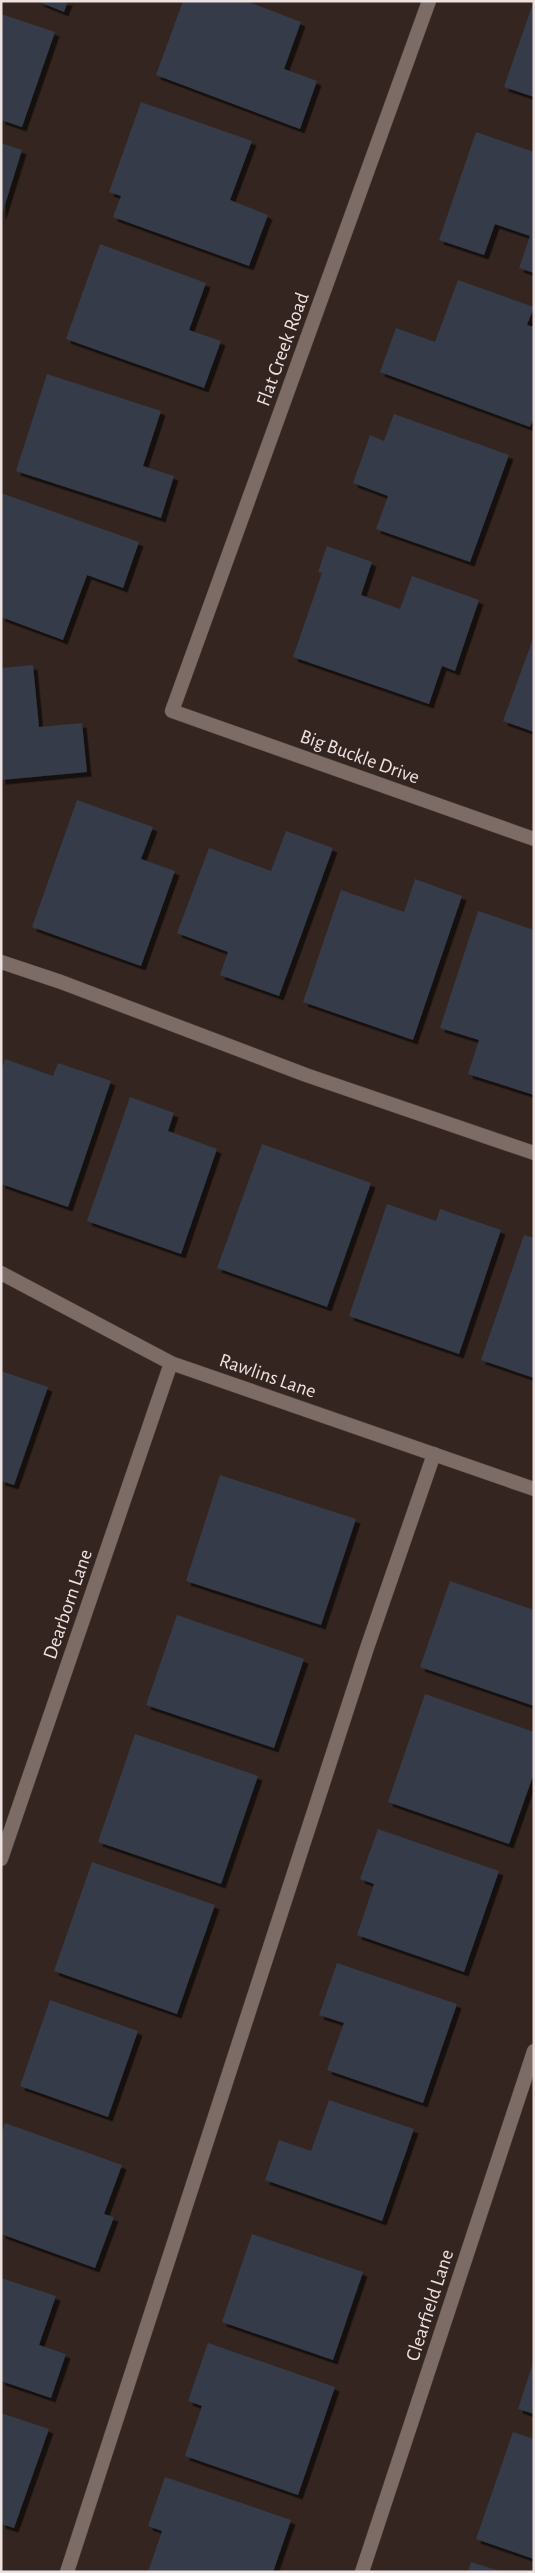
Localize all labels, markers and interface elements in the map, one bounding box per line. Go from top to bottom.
street label: Flat Creek Road [253,290,313,409]
street label: Big Buckle Drive [297,726,422,788]
street label: Rawlins Lane [217,1350,319,1402]
street label: Dearborn Lane [40,1547,96,1662]
street label: Clearfield Lane [403,2247,457,2364]

